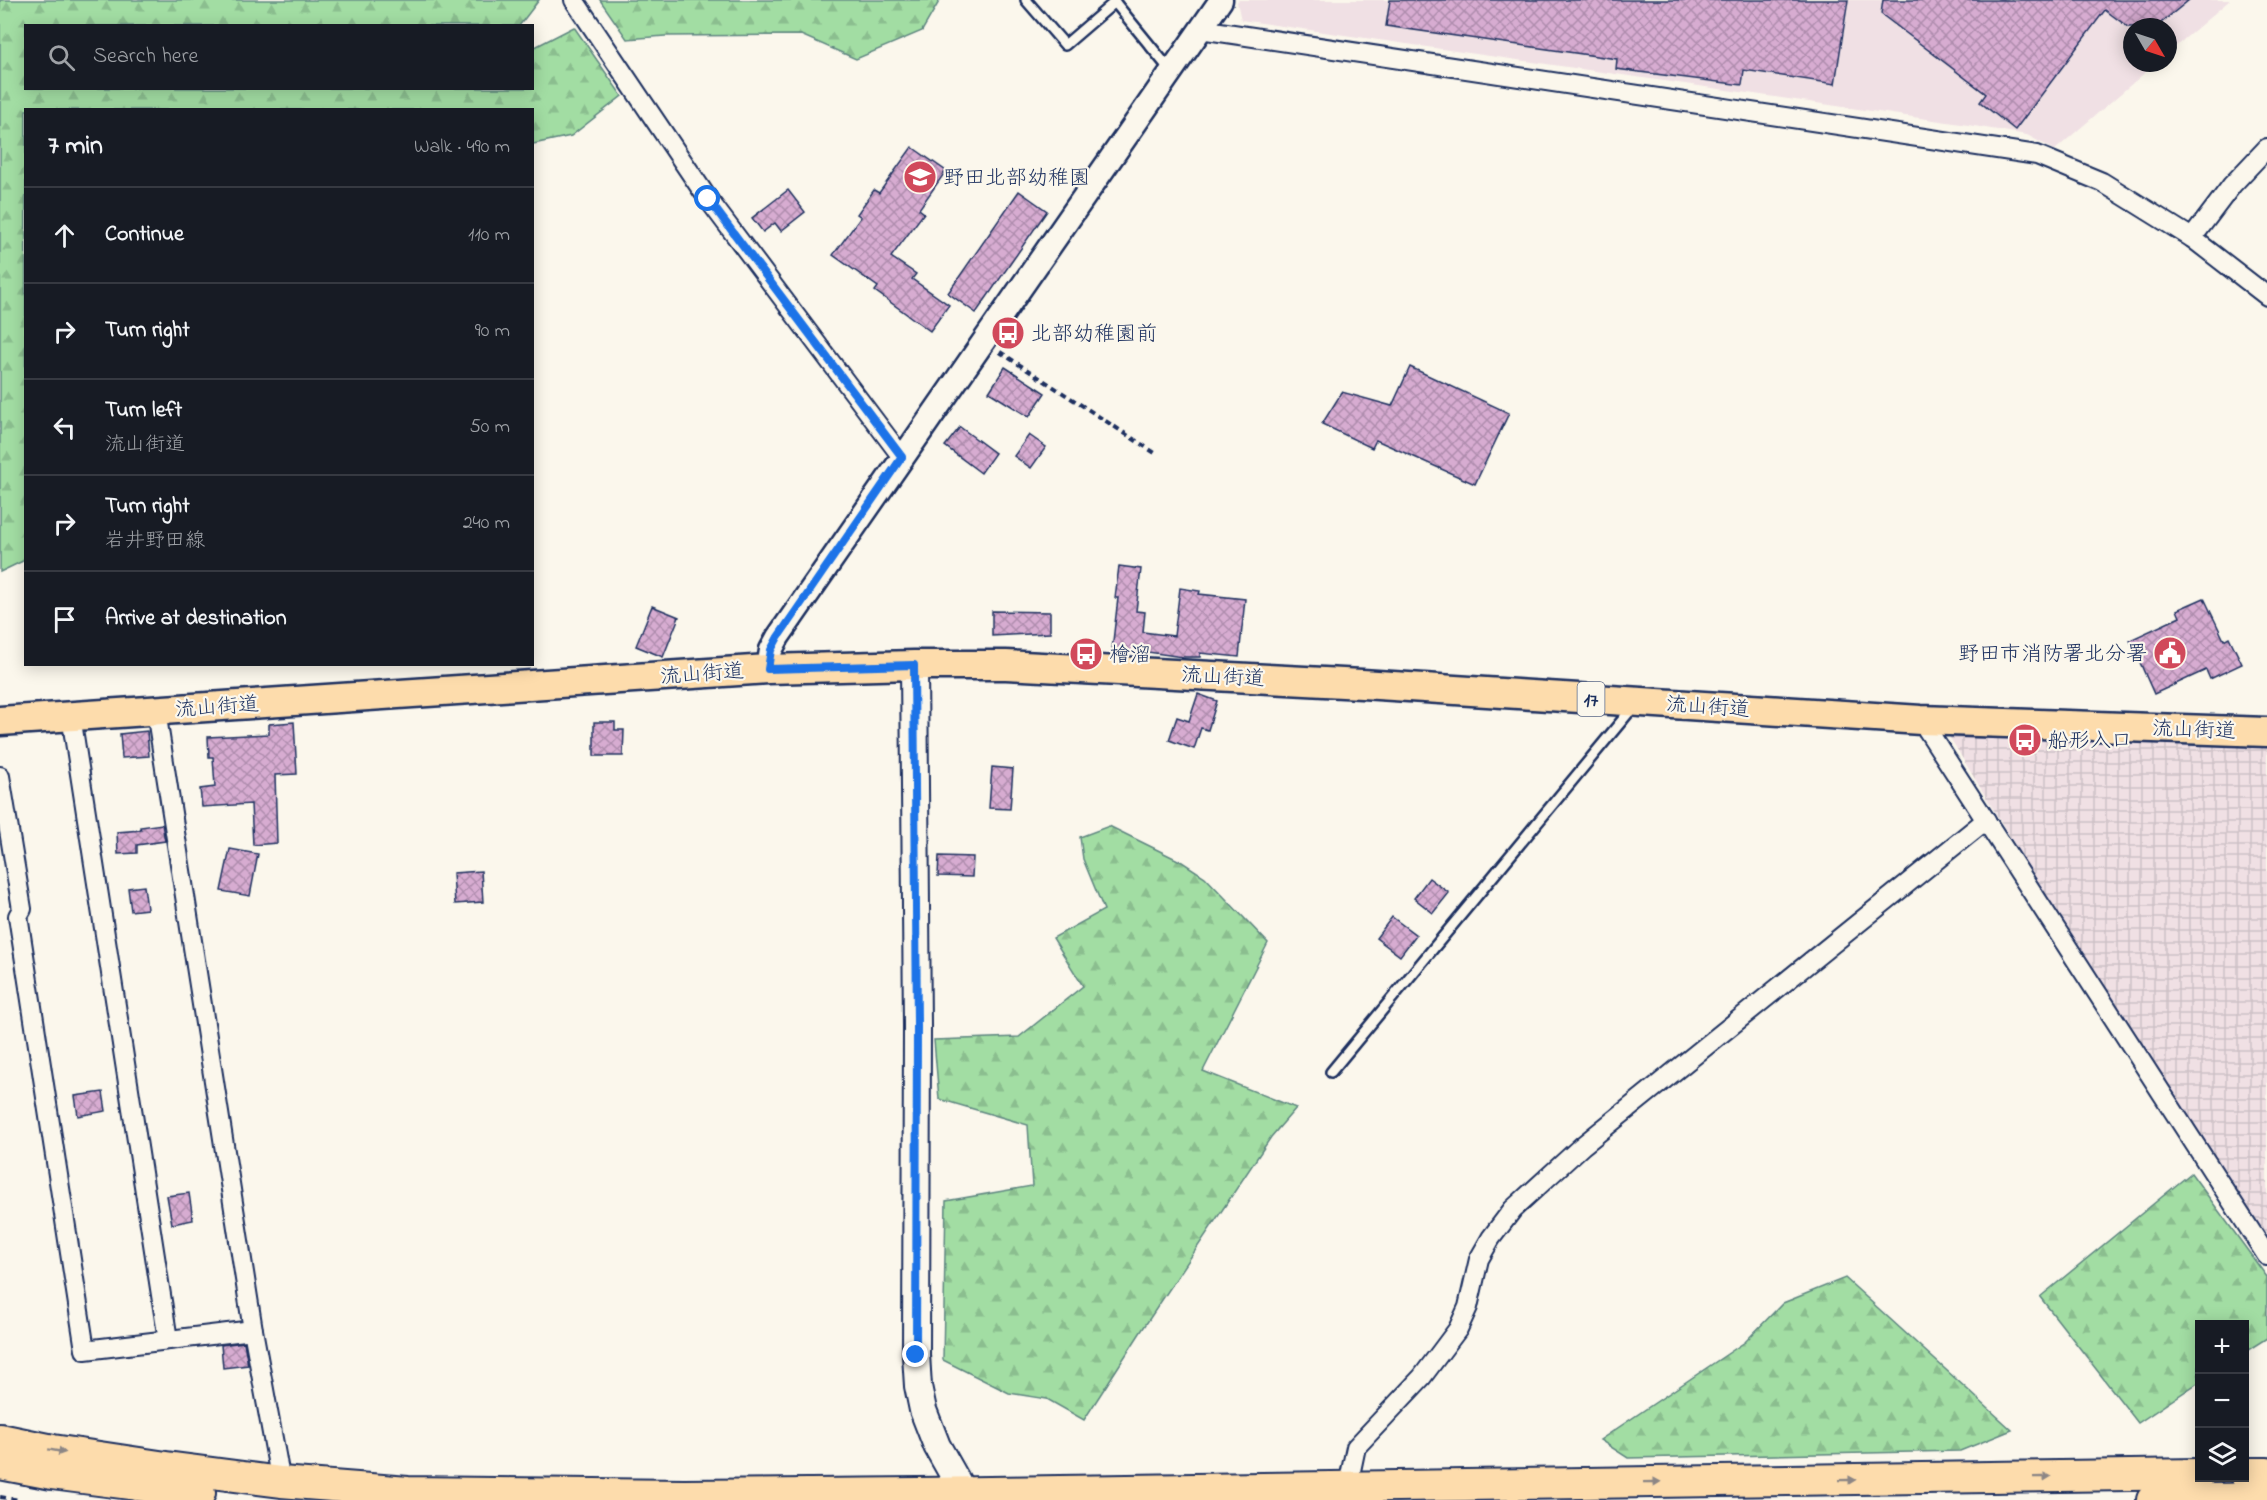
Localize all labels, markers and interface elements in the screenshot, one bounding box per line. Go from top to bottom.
north arrow [2123,18,2177,72]
search box [24,24,534,90]
icon: search [45,41,78,74]
text: Search here [93,41,198,73]
text: 7 min [48,128,103,166]
text: Walk · 490 m [414,133,510,162]
school or university icon: 野田北部幼稚園 [902,159,938,195]
place label: 野田北部幼稚園 [943,164,1090,194]
route start [694,185,720,211]
icon: ahead [48,219,81,252]
text: Continue [105,219,184,251]
text: 110 m [468,221,510,250]
icon: right [48,315,81,348]
text: Turn right [105,315,190,347]
bus stop icon: 北部幼稚園前 [990,315,1026,351]
text: 90 m [475,317,510,346]
place label: 北部幼稚園前 [1031,320,1157,350]
text: Turn left [105,395,182,427]
icon: left [48,411,81,444]
text: 50 m [469,413,510,442]
text: 流山街道 [105,431,185,460]
text: Turn right [105,491,190,523]
icon: right [48,507,81,540]
text: 240 m [463,509,510,538]
text: 岩井野田線 [105,527,205,556]
icon: arrive [48,603,81,636]
text: Arrive at destination [105,603,287,635]
public building icon: 野田市消防署北分署 [2152,635,2188,671]
bus stop icon: 檜溜 [1068,636,1104,672]
place label: 野田市消防署北分署 [1958,640,2147,670]
place label: 檜溜 [1109,641,1151,671]
street label: 流山街道 [659,657,745,693]
street label: 流山街道 [1180,661,1266,695]
road number: 17 [1578,682,1604,716]
street label: 流山街道 [174,690,260,726]
street label: 流山街道 [1665,690,1751,726]
street label: 流山街道 [2151,715,2236,747]
bus stop icon: 船形入口 [2007,722,2043,758]
place label: 船形入口 [2048,727,2132,757]
map controls [2195,1320,2249,1482]
button: + [2195,1320,2249,1374]
route end [902,1341,928,1367]
button: − [2195,1374,2249,1428]
button: layers [2195,1428,2249,1482]
one-way arrow [48,1447,67,1456]
one-way arrow [2032,1472,2051,1481]
one-way arrow [1837,1475,1856,1485]
one-way arrow [1642,1477,1661,1487]

